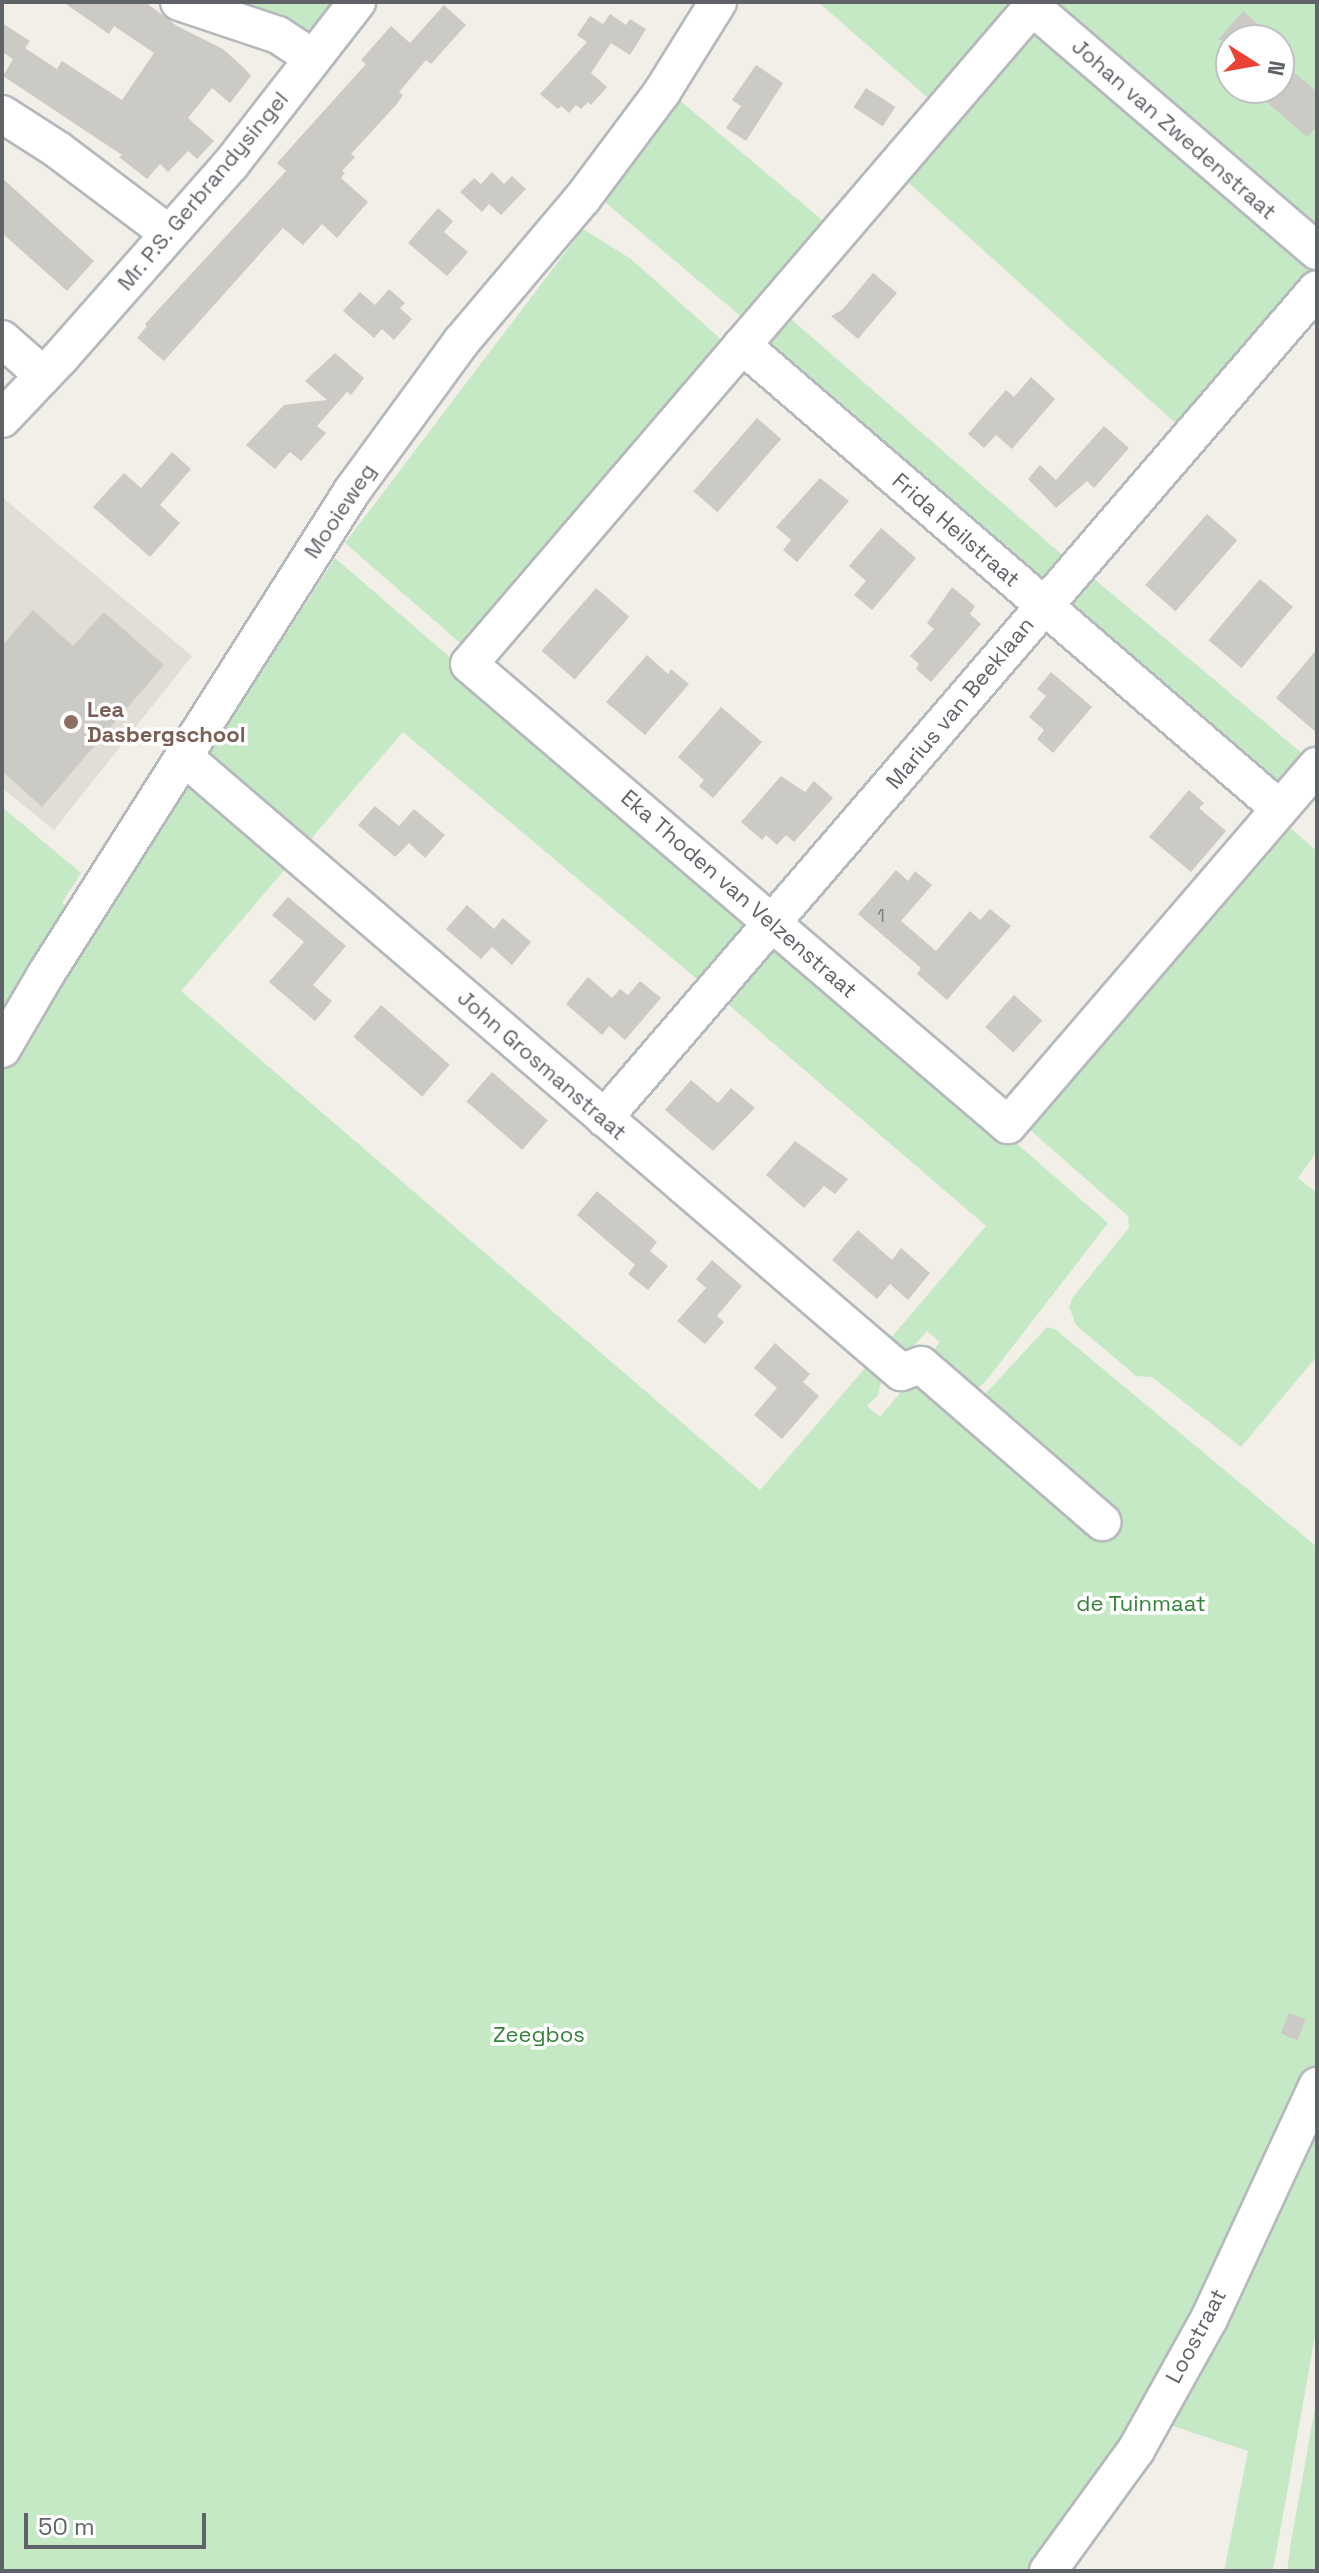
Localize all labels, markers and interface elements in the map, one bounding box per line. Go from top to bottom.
north arrow [1215,24,1295,104]
street label: Johan van Zwedenstraat [1066,33,1282,225]
text: N [1261,58,1292,78]
street label: Mr. P.S. Gerbrandysingel [112,86,294,296]
street label: Mooieweg [299,458,381,564]
street label: Frida Heilstraat [887,467,1025,593]
street label: Marius van Beeklaan [880,612,1040,794]
place label: Lea Dasbergschool [87,696,246,748]
marker: Lea Dasbergschool [62,713,80,731]
street label: Eka Thoden van Velzenstraat [615,784,863,1004]
house number: 1 [877,905,885,927]
street label: John Grosmanstraat [452,984,632,1146]
park label: de Tuinmaat [1076,1591,1206,1617]
park label: Zeegbos [493,2022,585,2048]
street label: Loostraat [1160,2284,1232,2388]
scale bar [28,2497,210,2547]
text: 50 m [38,2511,95,2542]

